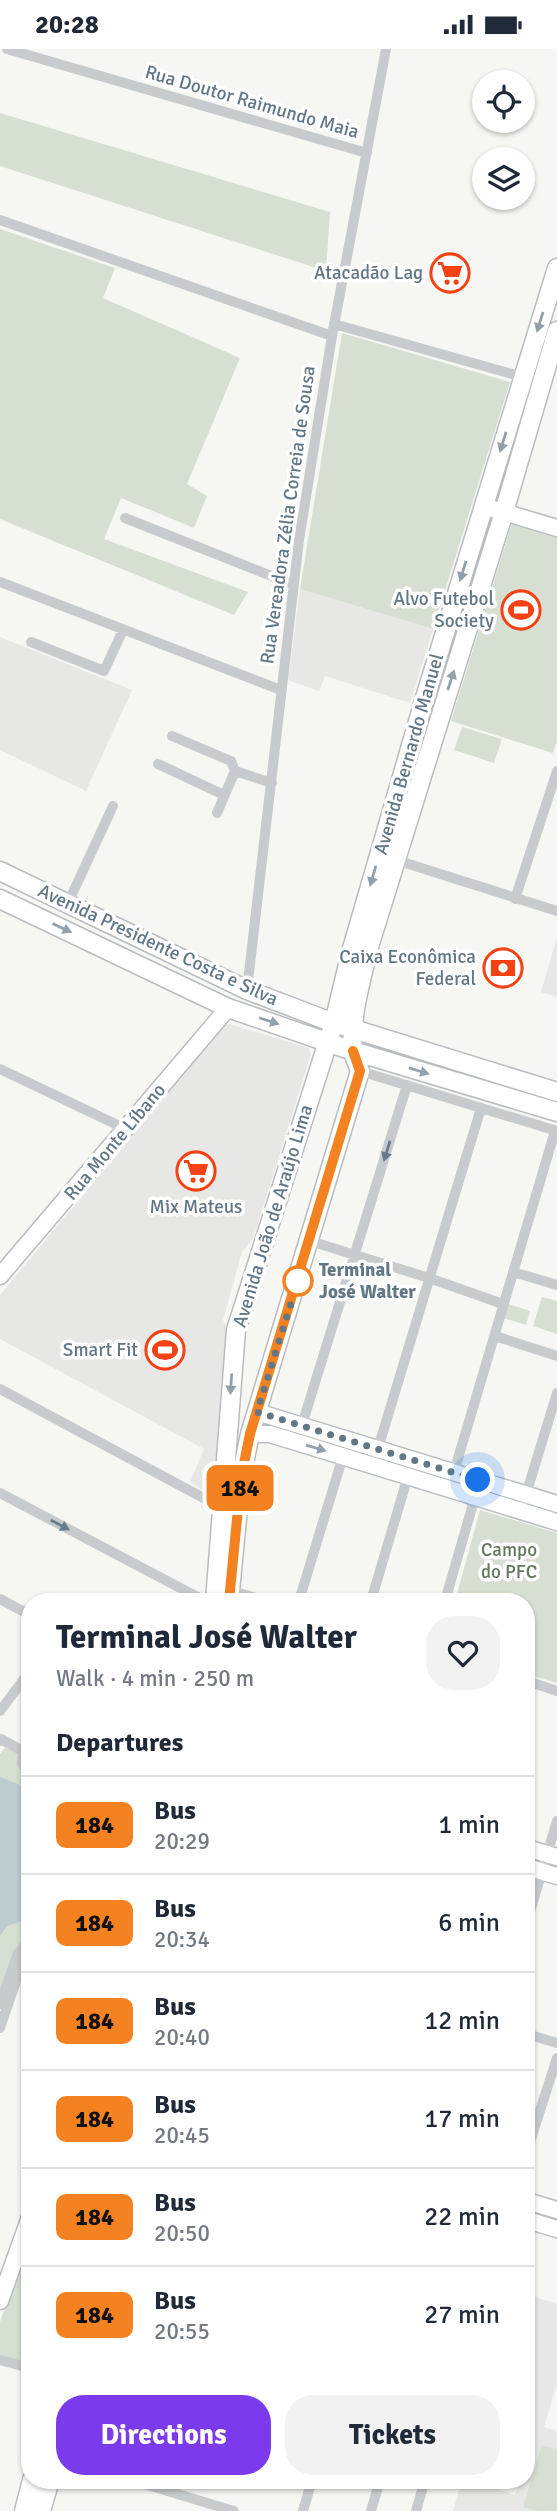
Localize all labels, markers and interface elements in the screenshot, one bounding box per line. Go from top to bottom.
text: 20:28 [35,9,99,41]
street label: Rua Doutor Raimundo Maia [142,60,362,144]
map controls [472,70,535,210]
button: locate [472,70,535,133]
button: layers [472,147,535,210]
supermarket icon: Atacadão Lag [429,252,471,294]
place label: Atacadão Lag [314,261,423,285]
one-way arrow [534,312,545,333]
street label: Rua Vereadora Zélia Correia de Sousa [255,364,321,666]
one-way arrow [498,431,508,452]
one-way arrow [458,561,468,582]
place label: Alvo Futebol Society [393,587,494,633]
sports icon: Alvo Futebol Society [500,589,542,631]
street label: Avenida Bernardo Manuel [369,651,449,857]
one-way arrow [446,669,457,690]
one-way arrow [367,866,377,887]
street label: Avenida Presidente Costa e Silva [34,879,282,1011]
one-way arrow [52,922,72,934]
place label: Caixa Econômica Federal [339,945,476,991]
bank icon: Caixa Econômica Federal [482,947,524,989]
one-way arrow [258,1016,279,1027]
one-way arrow [408,1066,429,1076]
street label: Rua Monte Líbano [59,1078,171,1205]
street label: Avenida João de Araújo Lima [228,1102,318,1330]
one-way arrow [381,1140,391,1161]
supermarket icon: Mix Mateus [175,1150,217,1192]
place label: Mix Mateus [150,1195,242,1219]
place label: Terminal José Walter [319,1258,416,1304]
marker: Terminal José Walter [283,1266,313,1296]
sports icon: Smart Fit [144,1329,186,1371]
place label: Smart Fit [63,1338,138,1362]
one-way arrow [225,1374,236,1396]
one-way arrow [306,1443,328,1454]
your location [460,1462,495,1497]
line badge: 184 [200,1465,280,1511]
text: 184 [221,1473,259,1503]
one-way arrow [51,1518,71,1530]
park label: Campo do PFC [481,1538,537,1584]
button: heart [426,1616,500,1690]
text: Terminal José Walter [56,1617,357,1658]
text: Walk · 4 min · 250 m [56,1664,254,1693]
text: Departures [56,1727,183,1759]
text: Bus [154,1795,196,1827]
text: 1 min [438,1809,500,1841]
text: 184 [75,1810,114,1840]
text: 20:29 [154,1827,210,1856]
text: Bus [154,1893,196,1925]
text: 6 min [438,1907,500,1939]
text: 184 [75,1908,114,1938]
text: 20:34 [154,1925,210,1954]
text: Bus [154,1991,196,2023]
text: 12 min [424,2005,500,2037]
text: 184 [75,2006,114,2036]
text: 20:40 [154,2023,210,2052]
text: Bus [154,2089,196,2121]
text: 17 min [424,2103,500,2135]
text: 184 [75,2104,114,2134]
text: 20:45 [154,2121,210,2150]
text: Bus [154,2187,196,2219]
text: 22 min [424,2201,500,2233]
text: 184 [75,2202,114,2232]
text: 20:50 [154,2219,210,2248]
text: Bus [154,2285,196,2317]
text: 27 min [424,2299,500,2331]
text: 184 [75,2300,114,2330]
text: 20:55 [154,2317,210,2346]
button: Directions [56,2395,271,2475]
button: Tickets [285,2395,500,2475]

